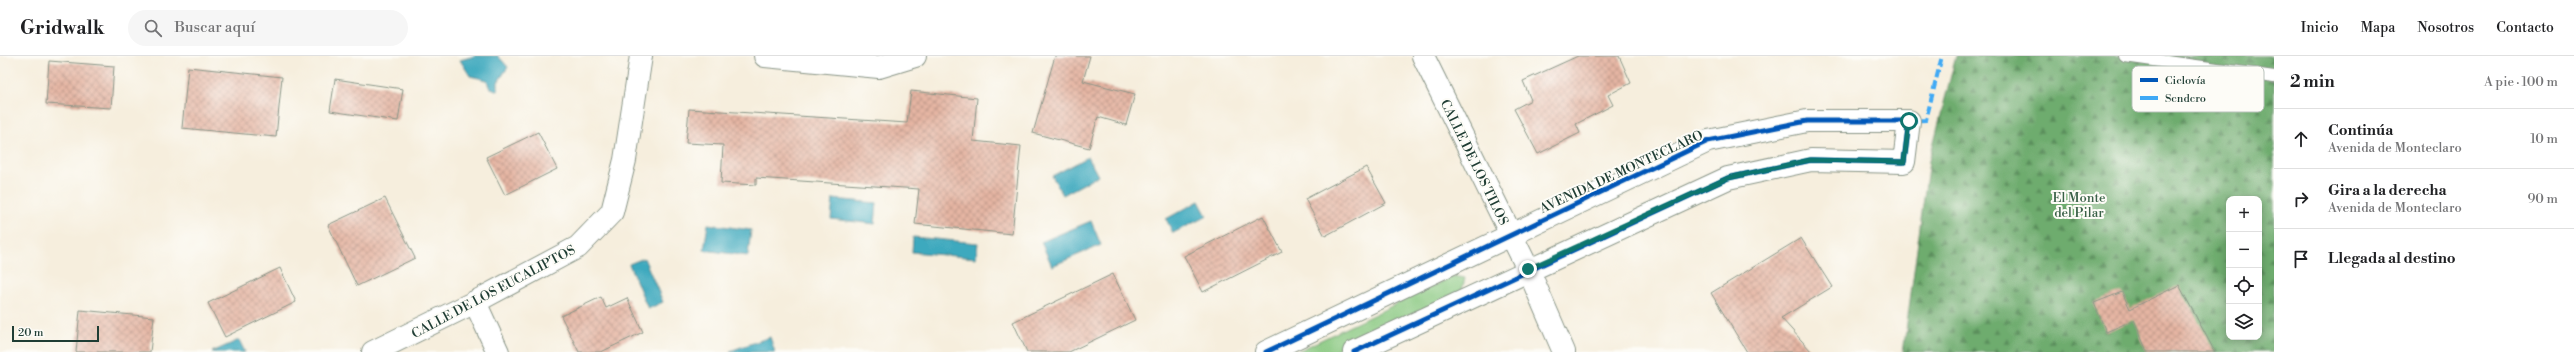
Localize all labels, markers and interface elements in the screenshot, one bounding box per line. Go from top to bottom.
search box [128,10,408,46]
text: Gridwalk [20,16,104,40]
icon: search [142,17,164,39]
text: Buscar aquí [174,18,255,37]
text: Inicio [2301,19,2339,37]
text: Mapa [2361,19,2395,37]
text: Nosotros [2417,19,2474,37]
text: Contacto [2496,19,2554,37]
legend [2132,66,2264,112]
text: 2 min [2290,71,2335,93]
text: Ciclovía [2165,74,2206,88]
text: A pie · 100 m [2484,74,2558,90]
text: Sendero [2165,92,2206,106]
street label: CALLE DE LOS TILOS [1437,97,1512,228]
route start [1900,112,1918,130]
text: Continúa [2328,121,2393,140]
street label: AVENIDA DE MONTECLARO [1536,127,1706,217]
icon: ahead [2290,128,2312,150]
text: 10 m [2530,131,2558,147]
text: Avenida de Monteclaro [2328,140,2462,156]
text: Gira a la derecha [2328,181,2447,200]
icon: right [2290,188,2312,210]
park label: El Monte del Pilar [2052,190,2106,221]
text: 90 m [2527,191,2558,207]
map controls [2226,196,2262,340]
button: + [2226,196,2262,232]
text: Avenida de Monteclaro [2328,200,2462,216]
button: − [2226,232,2262,268]
street label: CALLE DE LOS EUCALIPTOS [409,242,578,342]
icon: arrive [2290,248,2312,270]
text: Llegada al destino [2328,249,2456,268]
route end [1519,260,1537,278]
button: locate [2226,268,2262,304]
button: layers [2226,304,2262,340]
scale bar [12,324,99,343]
text: 20 m [18,326,43,340]

